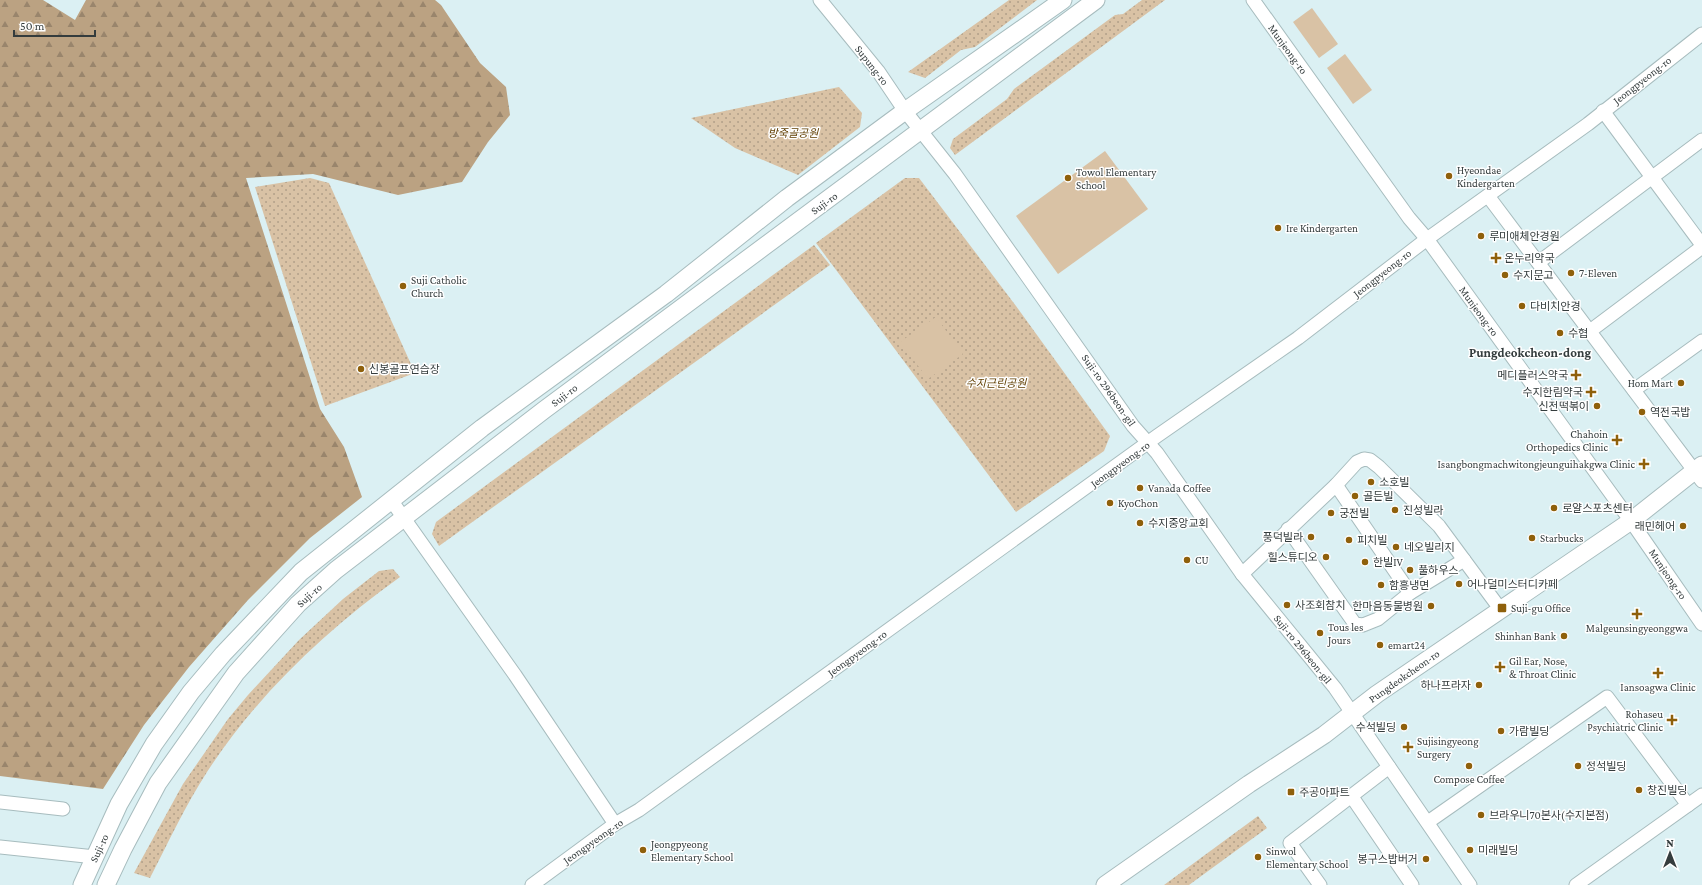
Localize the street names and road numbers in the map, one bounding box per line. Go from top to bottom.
street label: Munjeong-ro [1265,22,1310,77]
street label: Supung-ro [852,43,891,88]
street label: Jeongpyeong-ro [1610,53,1674,108]
street label: Suji-ro [808,189,841,217]
street label: Jeongpyeong-ro [1350,246,1414,301]
street label: Munjeong-ro [1456,284,1501,339]
street label: Suji-ro 296beon-gil [1079,352,1138,429]
street label: Suji-ro [549,381,581,410]
street label: Jeongpyeong-ro [1087,438,1153,491]
street label: Munjeong-ro [1646,547,1690,602]
street label: Suji-ro [294,580,325,610]
street label: Suji-ro 296beon-gil [1271,612,1334,687]
street label: Jeongpyeong-ro [824,627,890,680]
street label: Pungdeokcheon-ro [1366,647,1443,706]
street label: Jeongpyeong-ro [560,816,626,867]
street label: Suji-ro [87,832,112,864]

